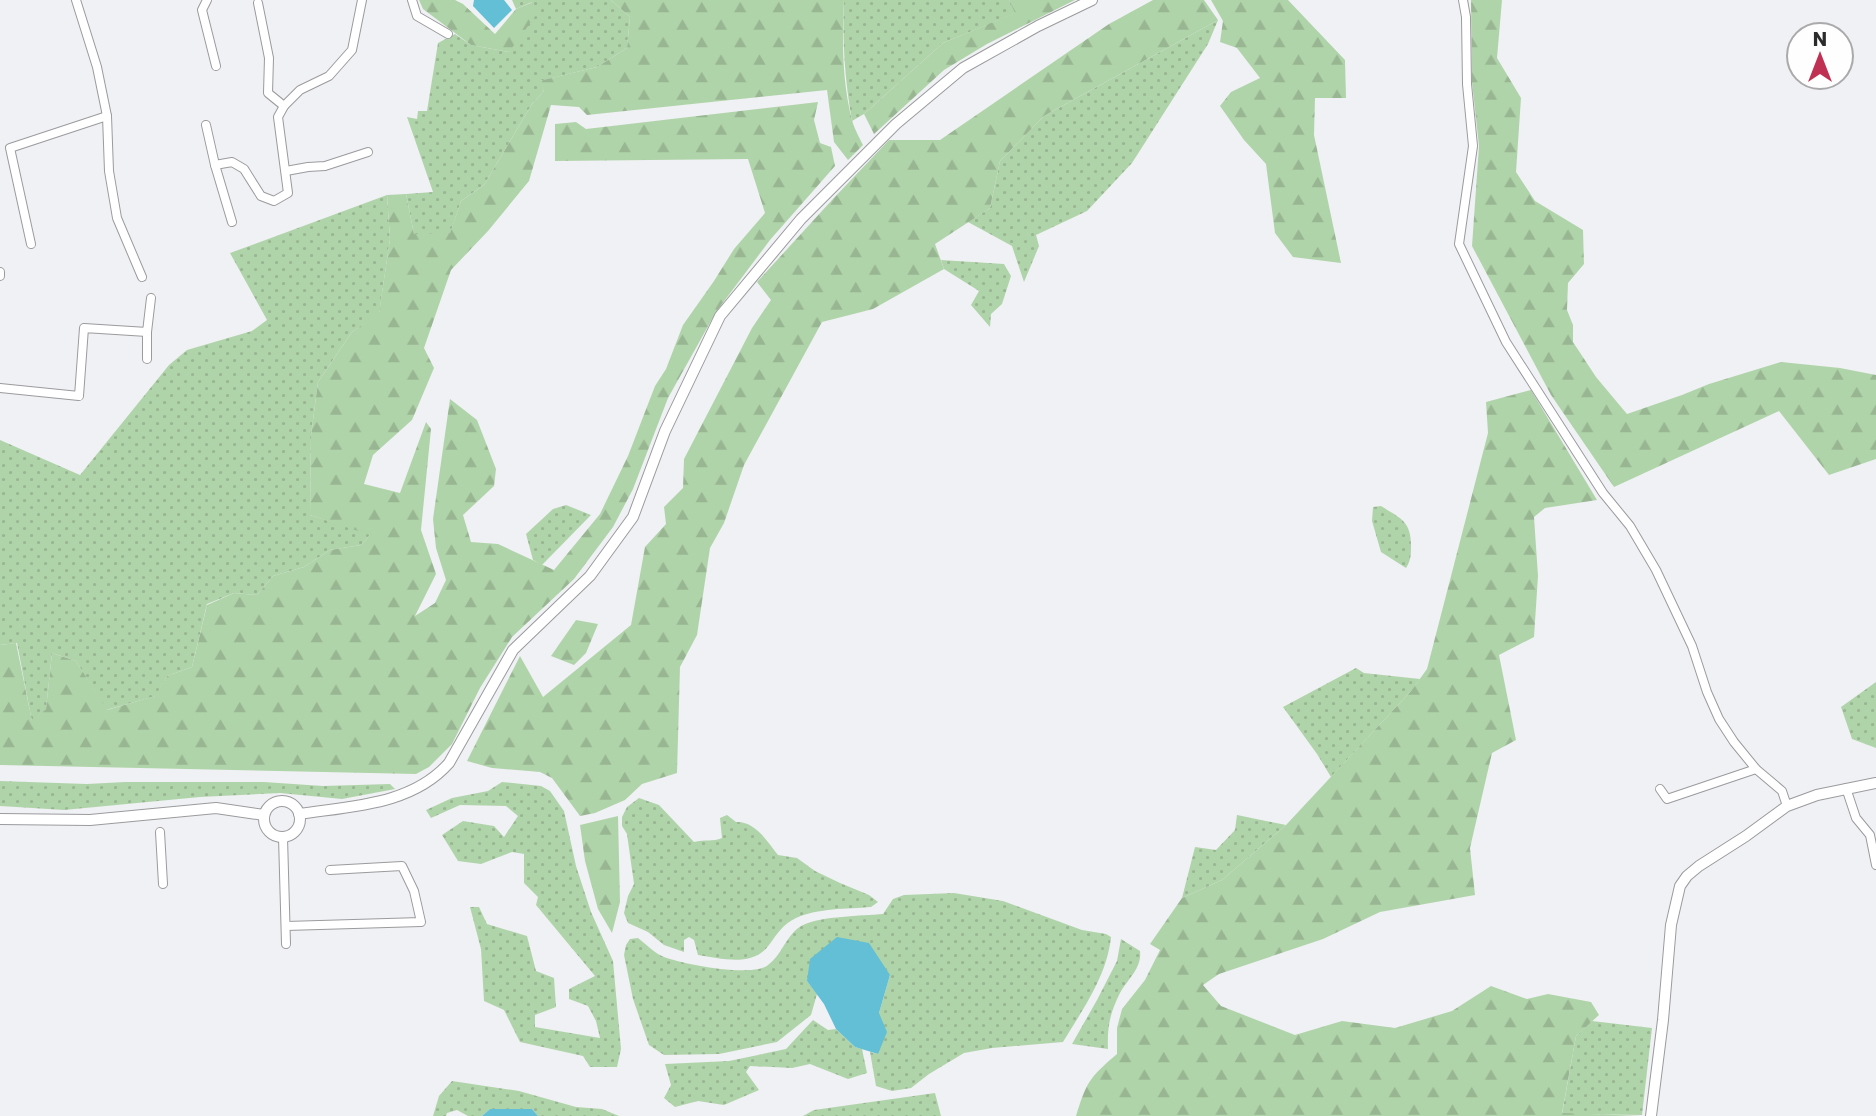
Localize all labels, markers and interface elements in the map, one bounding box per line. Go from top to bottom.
north arrow [1785,21,1855,91]
text: N [1813,26,1827,53]

